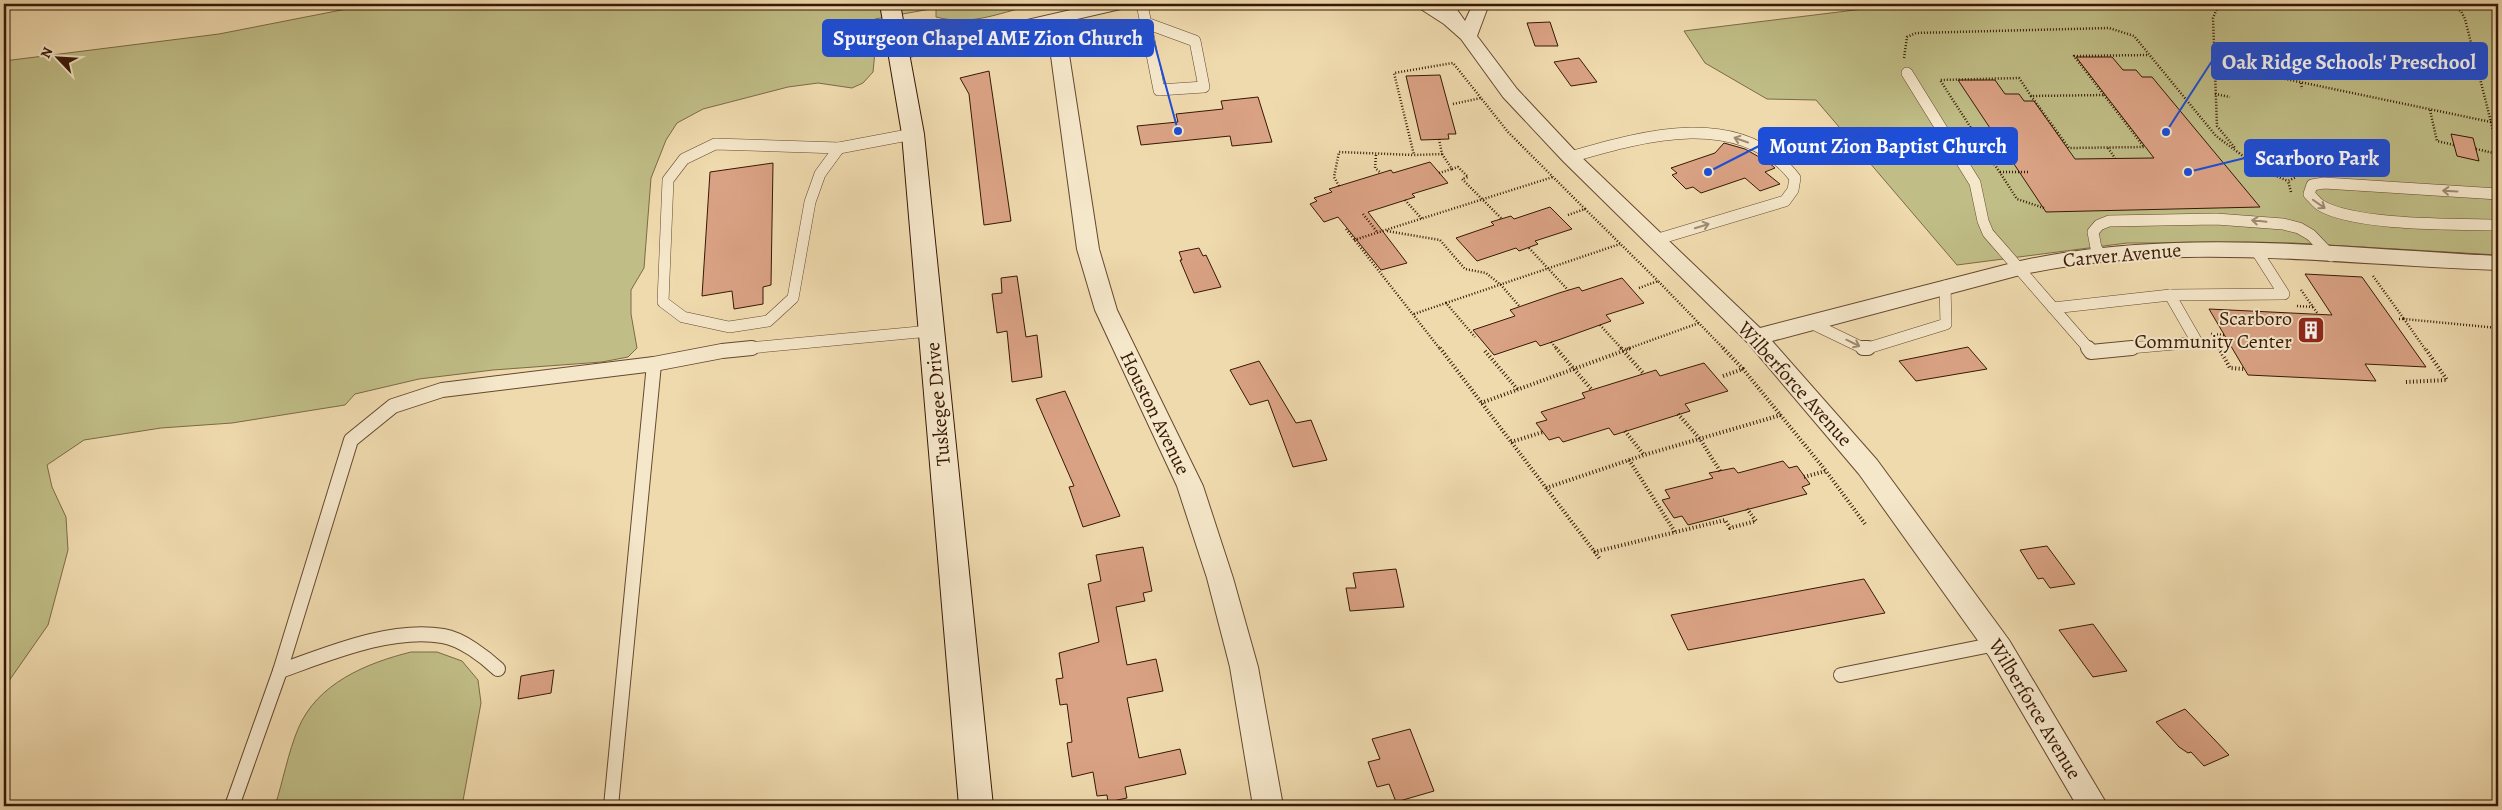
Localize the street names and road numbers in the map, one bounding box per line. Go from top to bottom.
street label: Carver Avenue [2062,236,2182,274]
street label: Wilberforce Avenue [1731,315,1858,452]
street label: Tuskegee Drive [919,341,957,467]
street label: Houston Avenue [1113,347,1197,479]
street label: Wilberforce Avenue [1982,633,2088,784]

